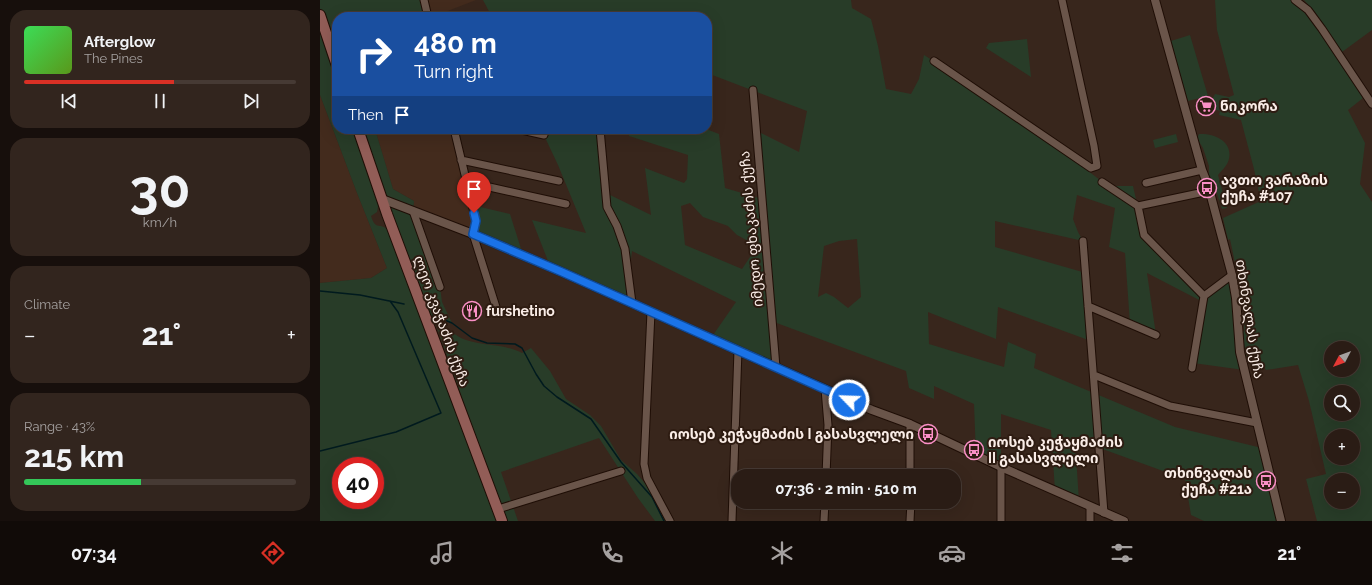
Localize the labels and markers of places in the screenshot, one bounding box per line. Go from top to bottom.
supermarket icon: ნიკორა [1195,95,1217,117]
place label: ნიკორა [1220,98,1278,115]
pin [457,172,491,213]
place label: ავთო ვარაზის ქუჩა #107 [1221,172,1328,205]
bus stop icon: ავთო ვარაზის ქუჩა #107 [1196,177,1218,199]
restaurant icon: furshetino [461,300,483,322]
place label: furshetino [486,303,555,319]
bus stop icon: იოსებ კეჭაყმაძის I გასასვლელი [917,423,939,445]
place label: იოსებ კეჭაყმაძის I გასასვლელი [669,426,914,443]
place label: იოსებ კეჭაყმაძის II გასასვლელი [988,434,1123,467]
bus stop icon: იოსებ კეჭაყმაძის II გასასვლელი [963,439,985,461]
place label: თხინვალას ქუჩა #21ა [1164,465,1252,498]
bus stop icon: თხინვალას ქუჩა #21ა [1255,470,1277,492]

